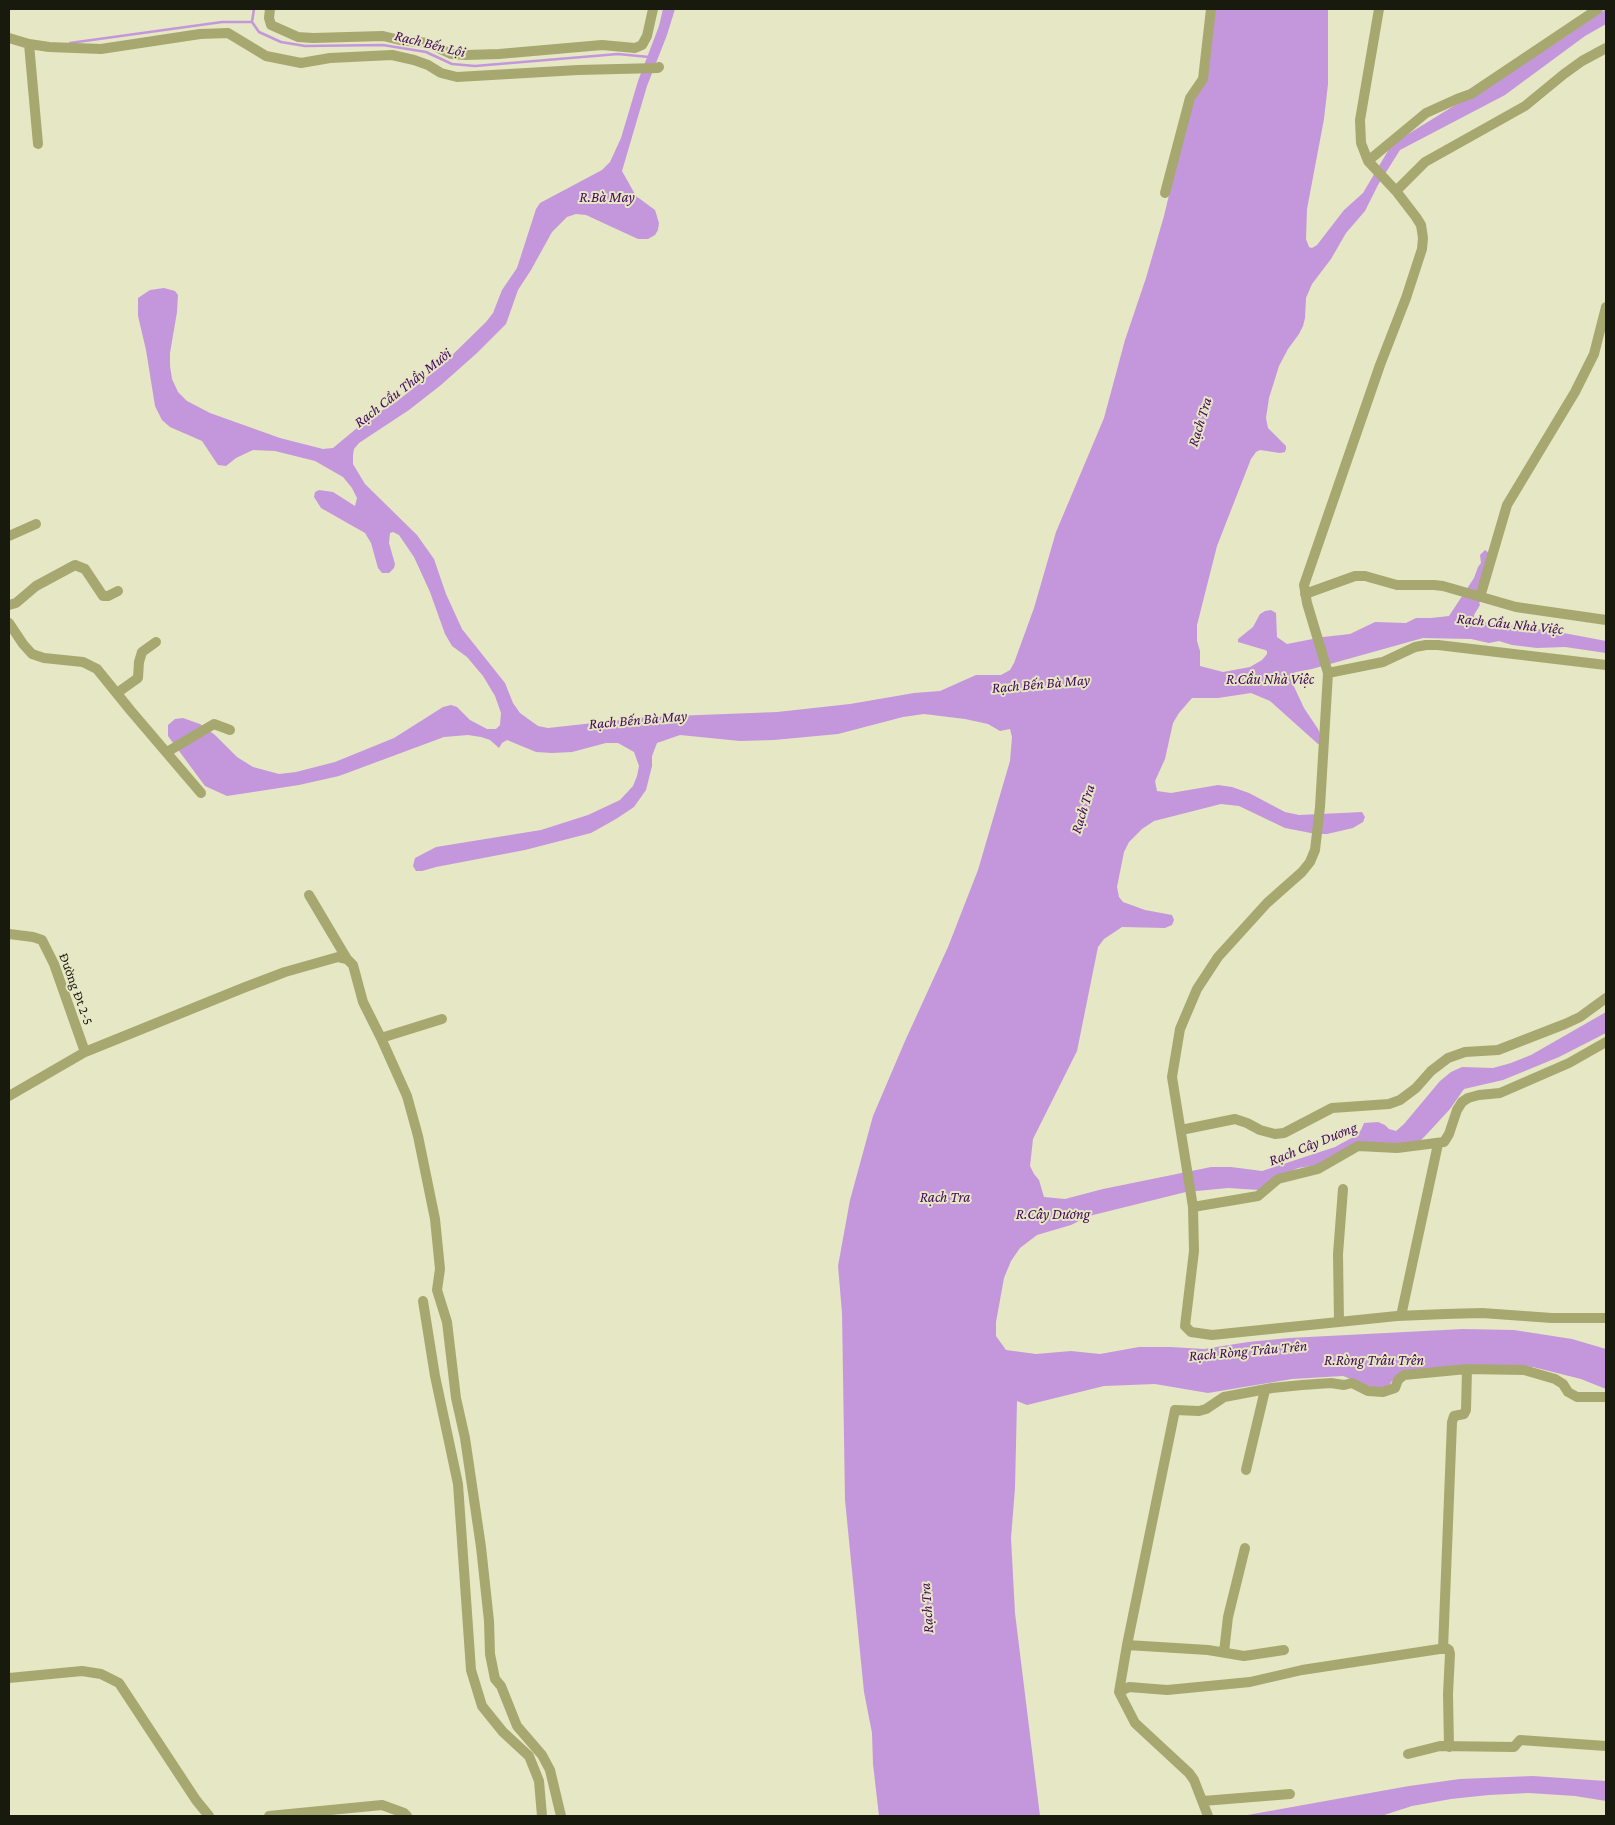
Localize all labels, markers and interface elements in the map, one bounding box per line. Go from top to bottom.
water label: Rạch Bến Lội [393,26,467,62]
water label: R.Bà May [579,188,635,206]
water label: Rạch Cầu Thầy Mười [351,344,455,432]
water label: Rạch Tra [1184,395,1216,449]
water label: Rạch Cầu Nhà Việc [1456,609,1564,639]
water label: R.Cầu Nhà Việc [1226,670,1314,688]
water label: Rạch Bến Bà May [991,671,1091,697]
water label: Rạch Bến Bà May [588,707,688,733]
water label: Rạch Tra [1067,782,1099,836]
street label: Đường Đt 2-5 [55,951,97,1027]
water label: Rạch Cây Dương [1266,1118,1360,1170]
water label: Rạch Tra [920,1188,970,1206]
water label: R.Cây Dương [1016,1205,1090,1223]
water label: Rạch Ròng Trâu Trên [1188,1337,1308,1365]
water label: R.Ròng Trâu Trên [1324,1351,1424,1369]
water label: Rạch Tra [916,1582,938,1634]

